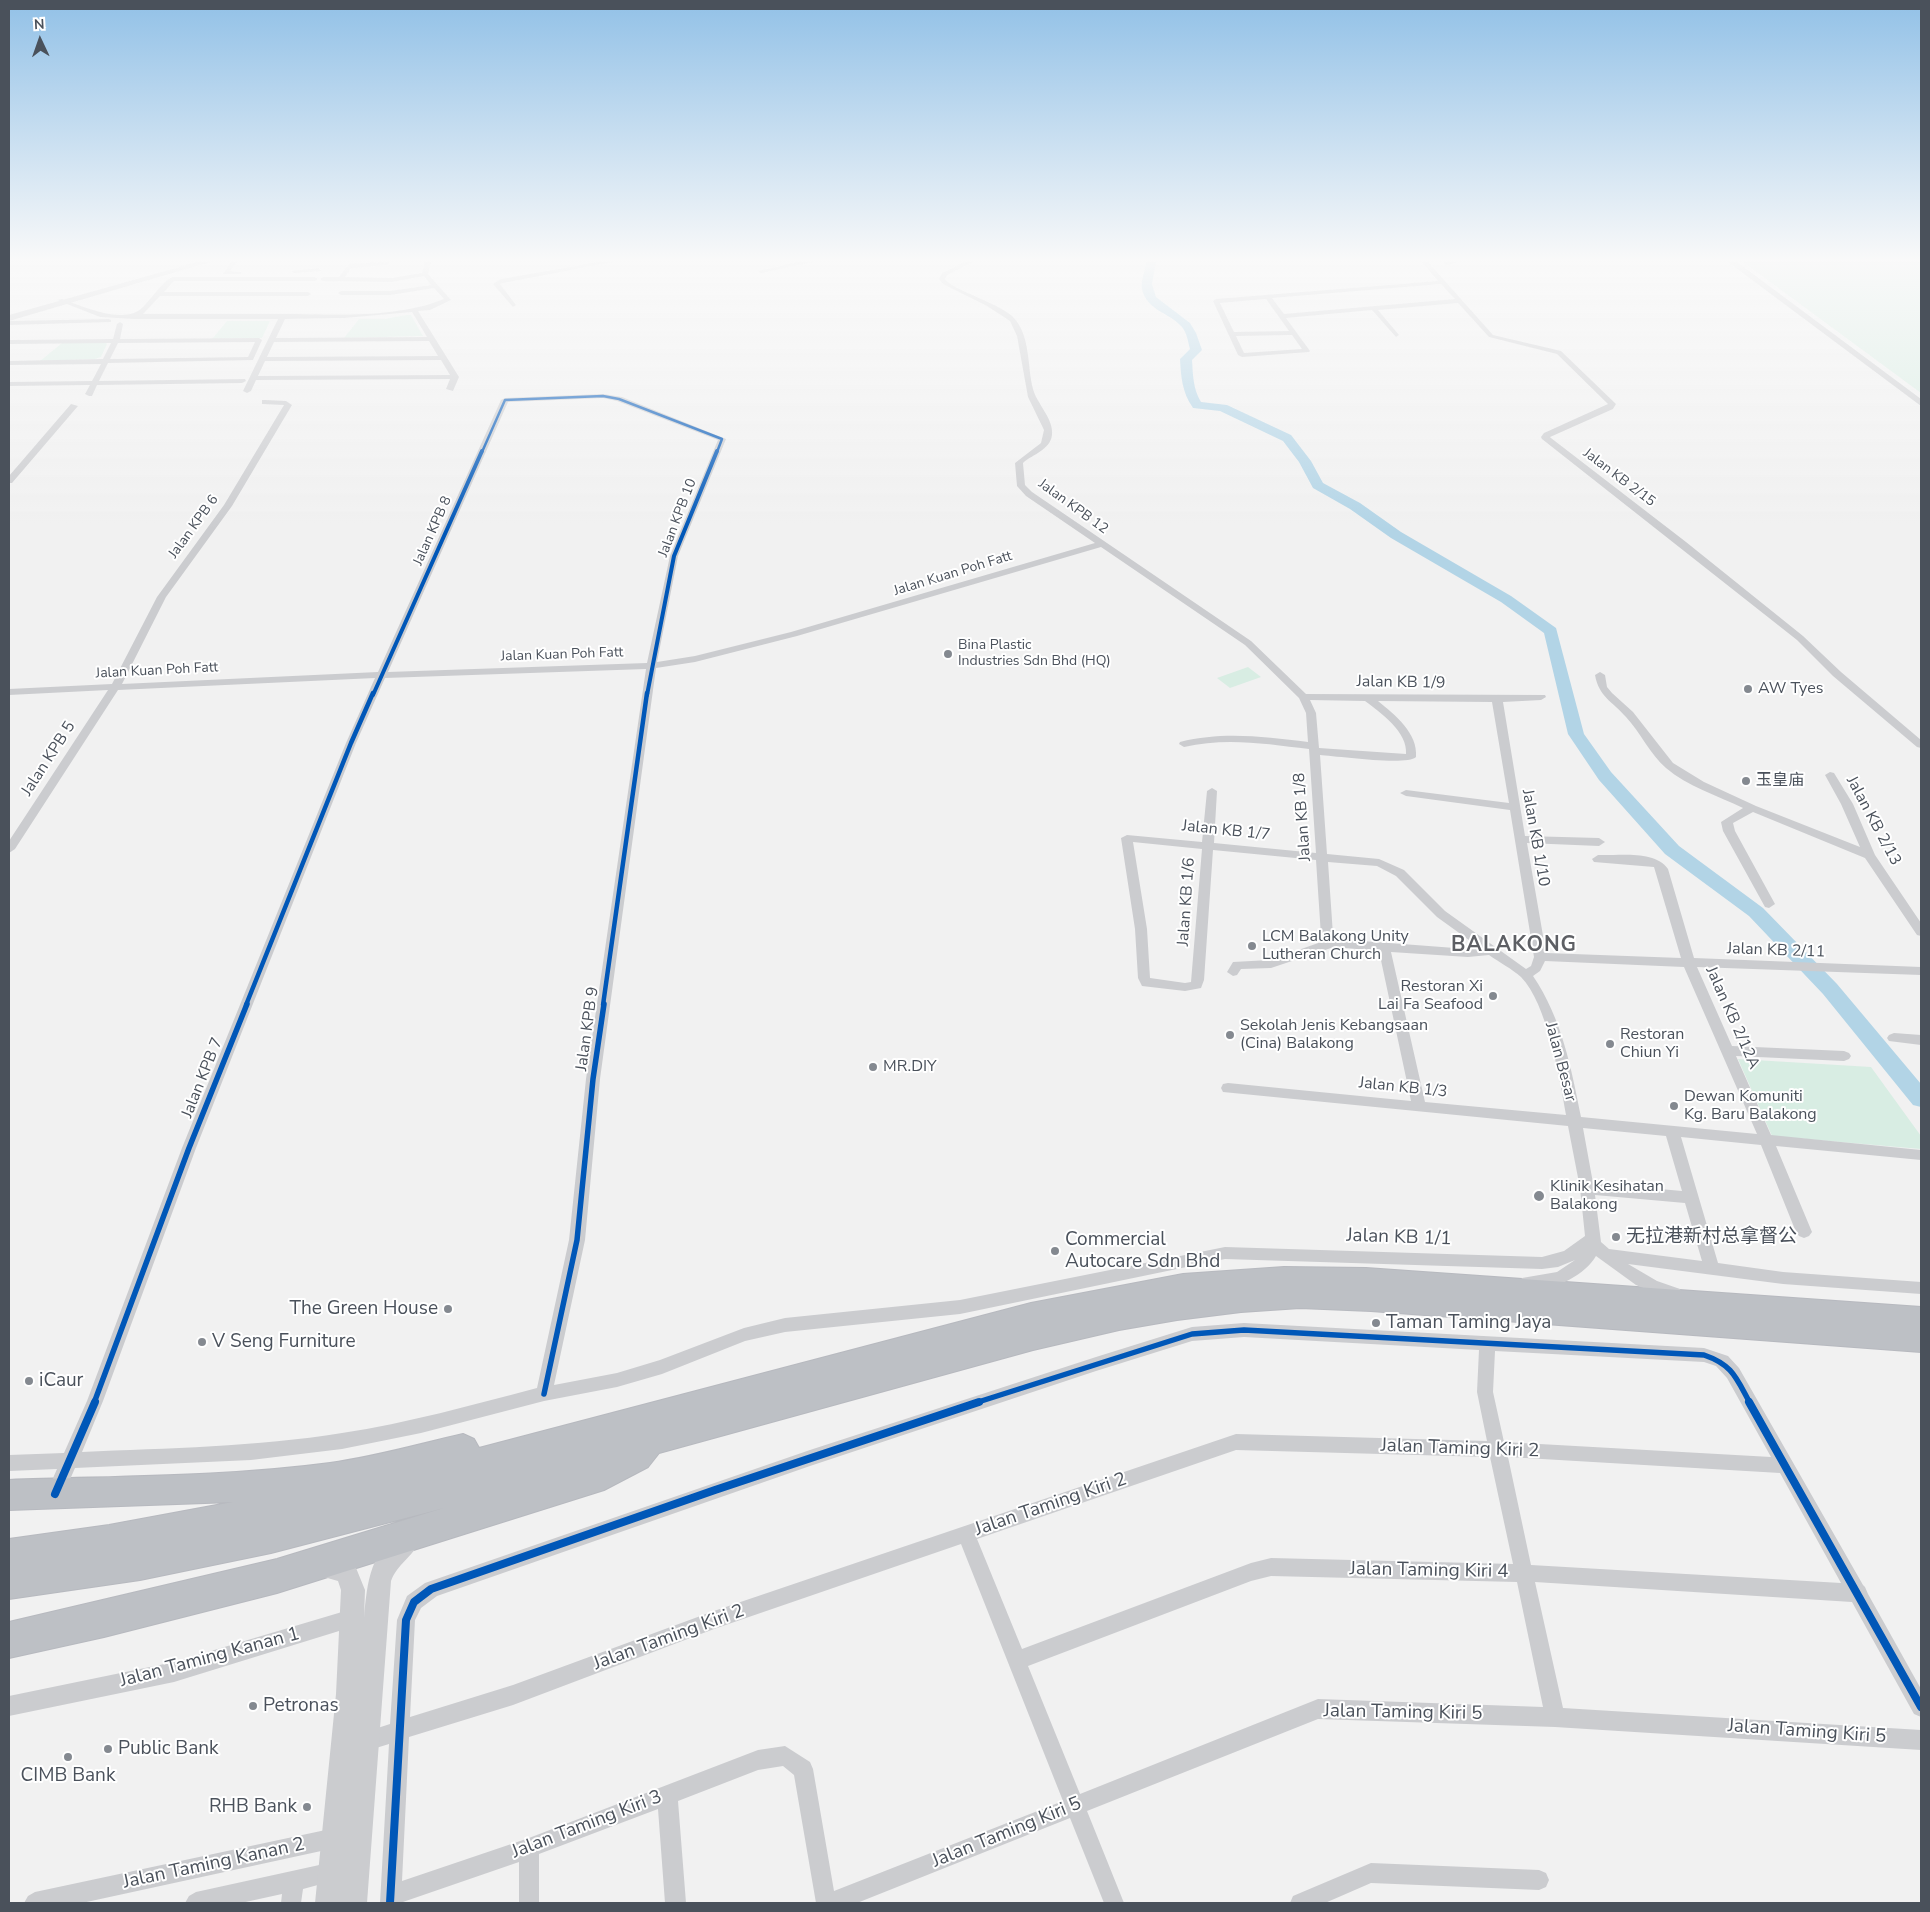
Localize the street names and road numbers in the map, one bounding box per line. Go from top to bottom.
street label: Jalan KB 2/15 [1580,445,1658,511]
street label: Jalan KPB 10 [655,476,701,560]
street label: Jalan KPB 12 [1035,476,1111,538]
street label: Jalan KPB 6 [165,492,223,562]
street label: Jalan KPB 8 [410,494,456,568]
street label: Jalan Kuan Poh Fatt [892,548,1014,600]
street label: Jalan Kuan Poh Fatt [500,644,624,666]
street label: Jalan Kuan Poh Fatt [95,659,219,683]
street label: Jalan KB 1/9 [1356,673,1446,693]
street label: Jalan KPB 5 [18,718,80,800]
street label: Jalan KB 1/8 [1290,772,1316,862]
street label: Jalan KB 2/13 [1841,773,1905,869]
street label: Jalan KB 1/10 [1517,788,1553,888]
street label: Jalan KB 1/7 [1181,817,1271,845]
street label: Jalan KB 1/6 [1174,857,1200,947]
street label: Jalan KB 2/11 [1727,940,1825,962]
street label: Jalan KB 2/12A [1701,964,1763,1072]
street label: Jalan KPB 9 [573,986,603,1072]
street label: Jalan Besar [1540,1020,1580,1104]
street label: Jalan KPB 7 [178,1035,228,1121]
street label: Jalan KB 1/3 [1358,1074,1448,1102]
street label: Jalan KB 1/1 [1346,1225,1452,1251]
street label: Jalan Taming Kiri 2 [1380,1435,1540,1463]
street label: Jalan Taming Kiri 2 [972,1468,1130,1542]
street label: Jalan Taming Kiri 4 [1349,1558,1509,1584]
street label: Jalan Taming Kiri 2 [590,1600,748,1676]
street label: Jalan Taming Kanan 1 [118,1623,302,1693]
street label: Jalan Taming Kiri 5 [1323,1700,1483,1726]
street label: Jalan Taming Kiri 5 [1727,1715,1887,1749]
street label: Jalan Taming Kiri 3 [509,1786,665,1864]
street label: Jalan Taming Kiri 5 [929,1793,1085,1873]
street label: Jalan Taming Kanan 2 [121,1834,307,1894]

